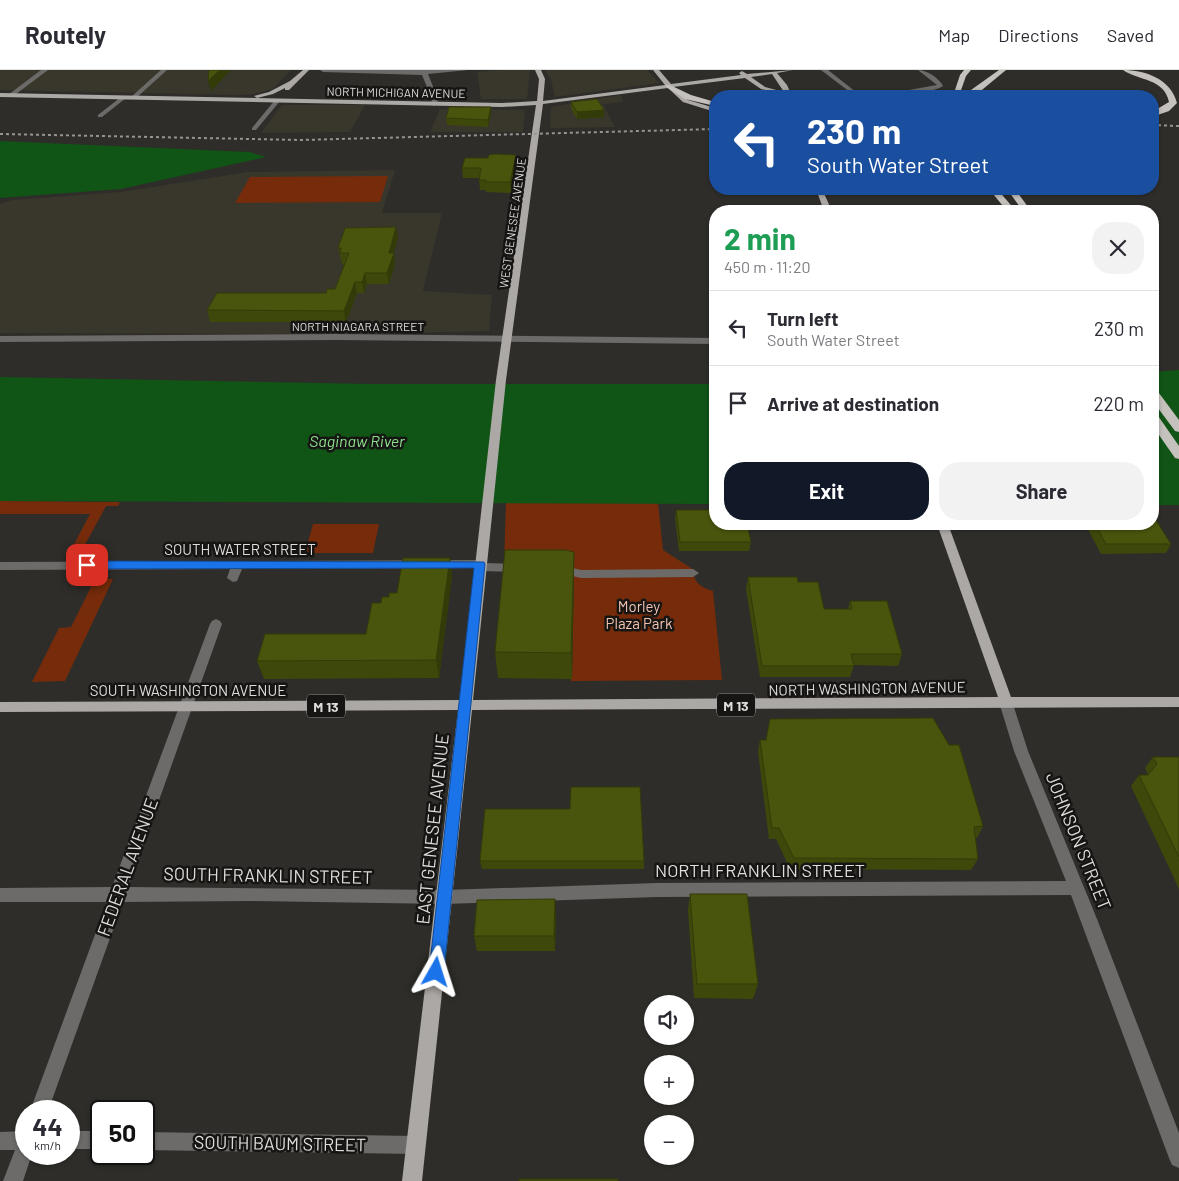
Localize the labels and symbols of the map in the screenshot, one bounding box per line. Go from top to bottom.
street label: NORTH MICHIGAN AVENUE [326,84,466,100]
street label: WEST GENESEE AVENUE [496,157,528,289]
street label: NORTH NIAGARA STREET [292,319,425,333]
water label: Saginaw River [309,431,406,450]
street label: SOUTH WATER STREET [164,540,316,558]
pin [66,544,108,586]
park label: Morley Plaza Park [606,597,673,632]
street label: NORTH WASHINGTON AVENUE [768,677,966,699]
street label: SOUTH WASHINGTON AVENUE [90,681,286,699]
road number: M 13 [307,694,345,718]
road number: M 13 [717,694,755,716]
street label: EAST GENESEE AVENUE [411,732,453,926]
street label: JOHNSON STREET [1041,769,1117,913]
street label: FEDERAL AVENUE [92,795,162,939]
street label: NORTH FRANKLIN STREET [655,859,865,881]
street label: SOUTH FRANKLIN STREET [163,862,373,888]
position arrow [409,945,461,997]
speed limit sign: 50 [90,1100,155,1165]
street label: SOUTH BAUM STREET [194,1130,366,1156]

